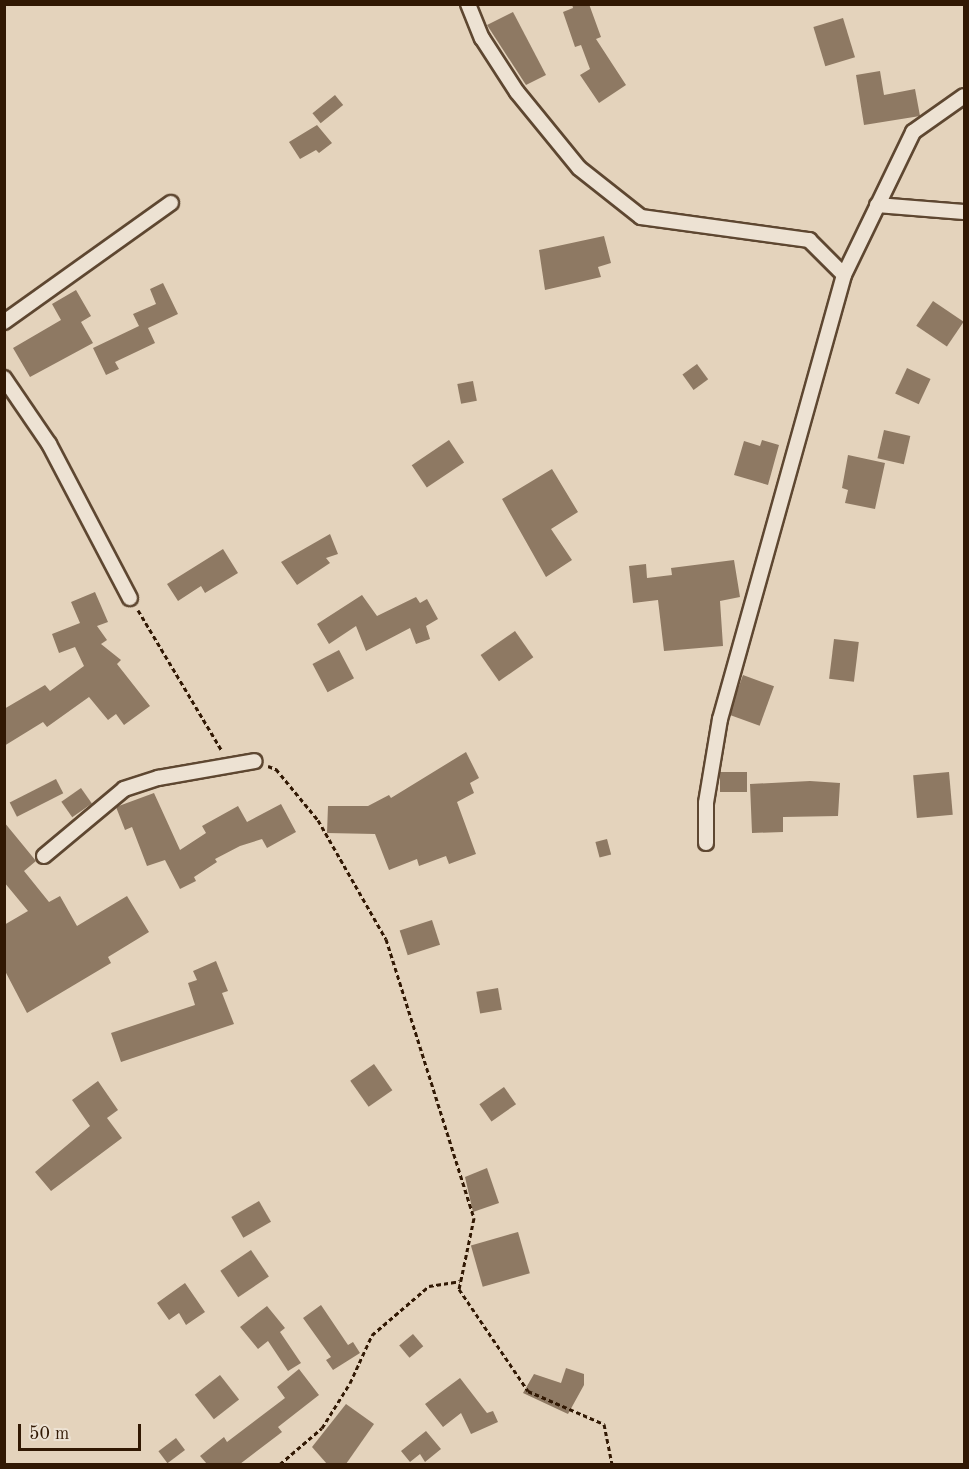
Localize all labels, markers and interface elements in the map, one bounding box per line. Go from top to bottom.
scale bar [21,1412,144,1450]
text: 50 m [29,1425,69,1443]

